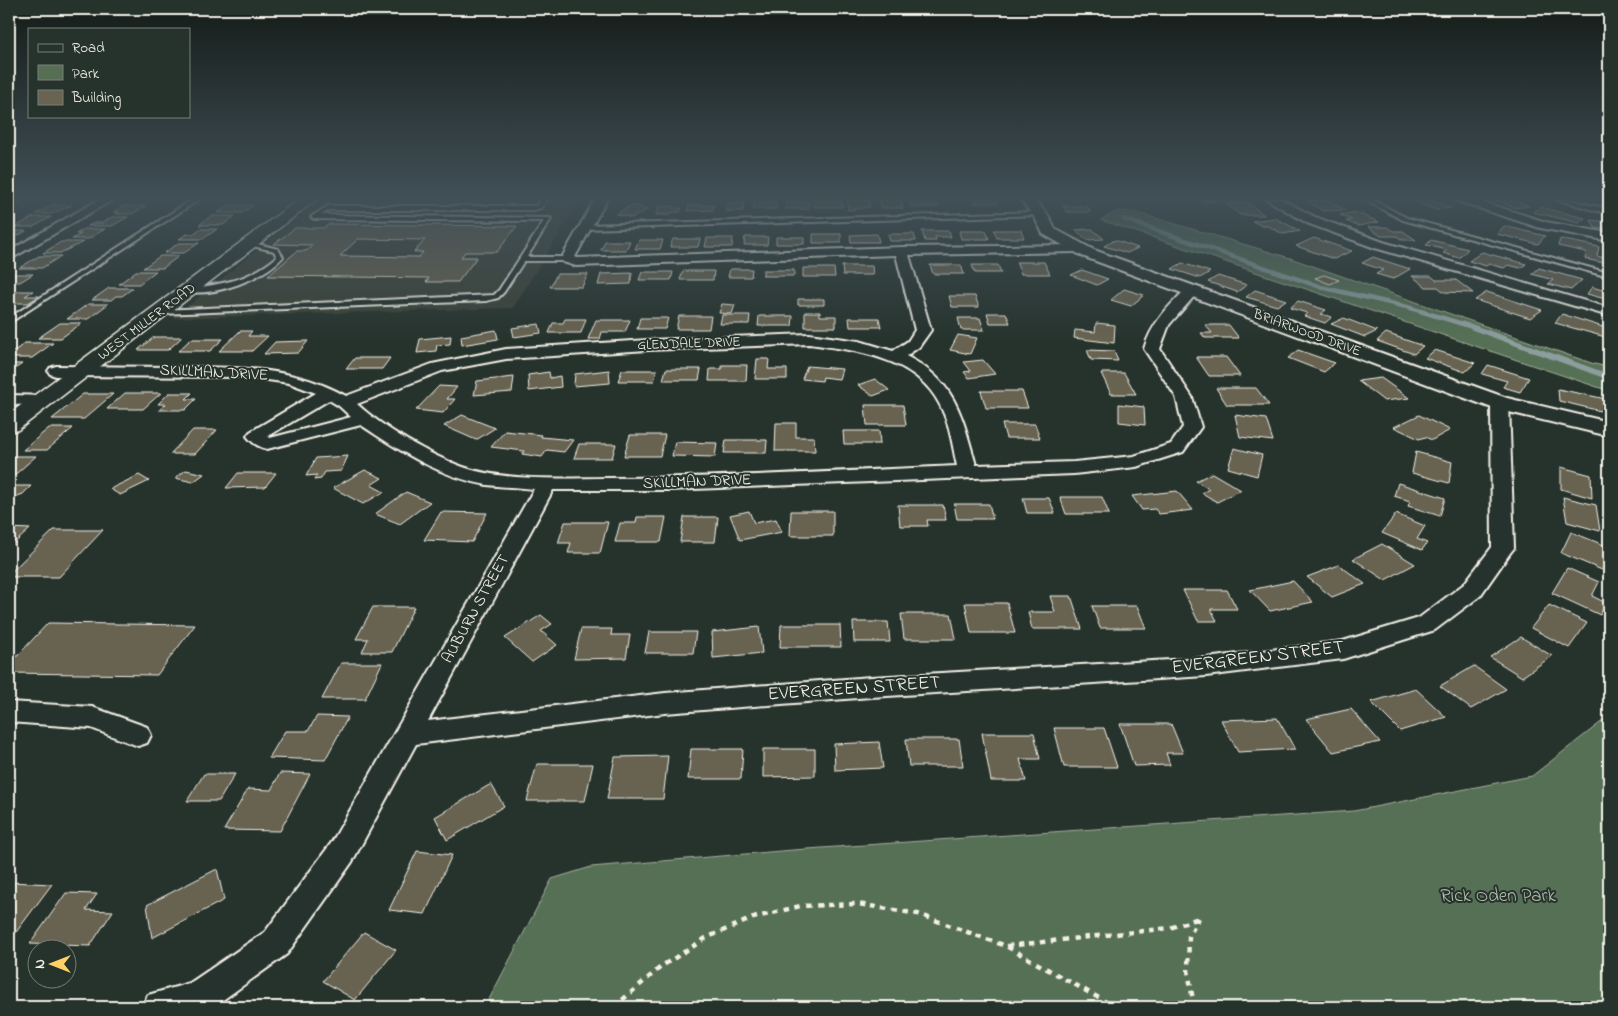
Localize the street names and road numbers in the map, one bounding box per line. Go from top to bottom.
street label: WEST MILLER ROAD [94,278,200,366]
street label: BRIARWOOD DRIVE [1249,303,1364,362]
street label: GLENDALE DRIVE [637,332,741,356]
street label: SKILLMAN DRIVE [159,358,269,388]
street label: SKILLMAN DRIVE [642,468,752,496]
street label: AUBURN STREET [436,550,516,668]
street label: EVERGREEN STREET [1170,634,1346,682]
street label: EVERGREEN STREET [767,669,941,709]

